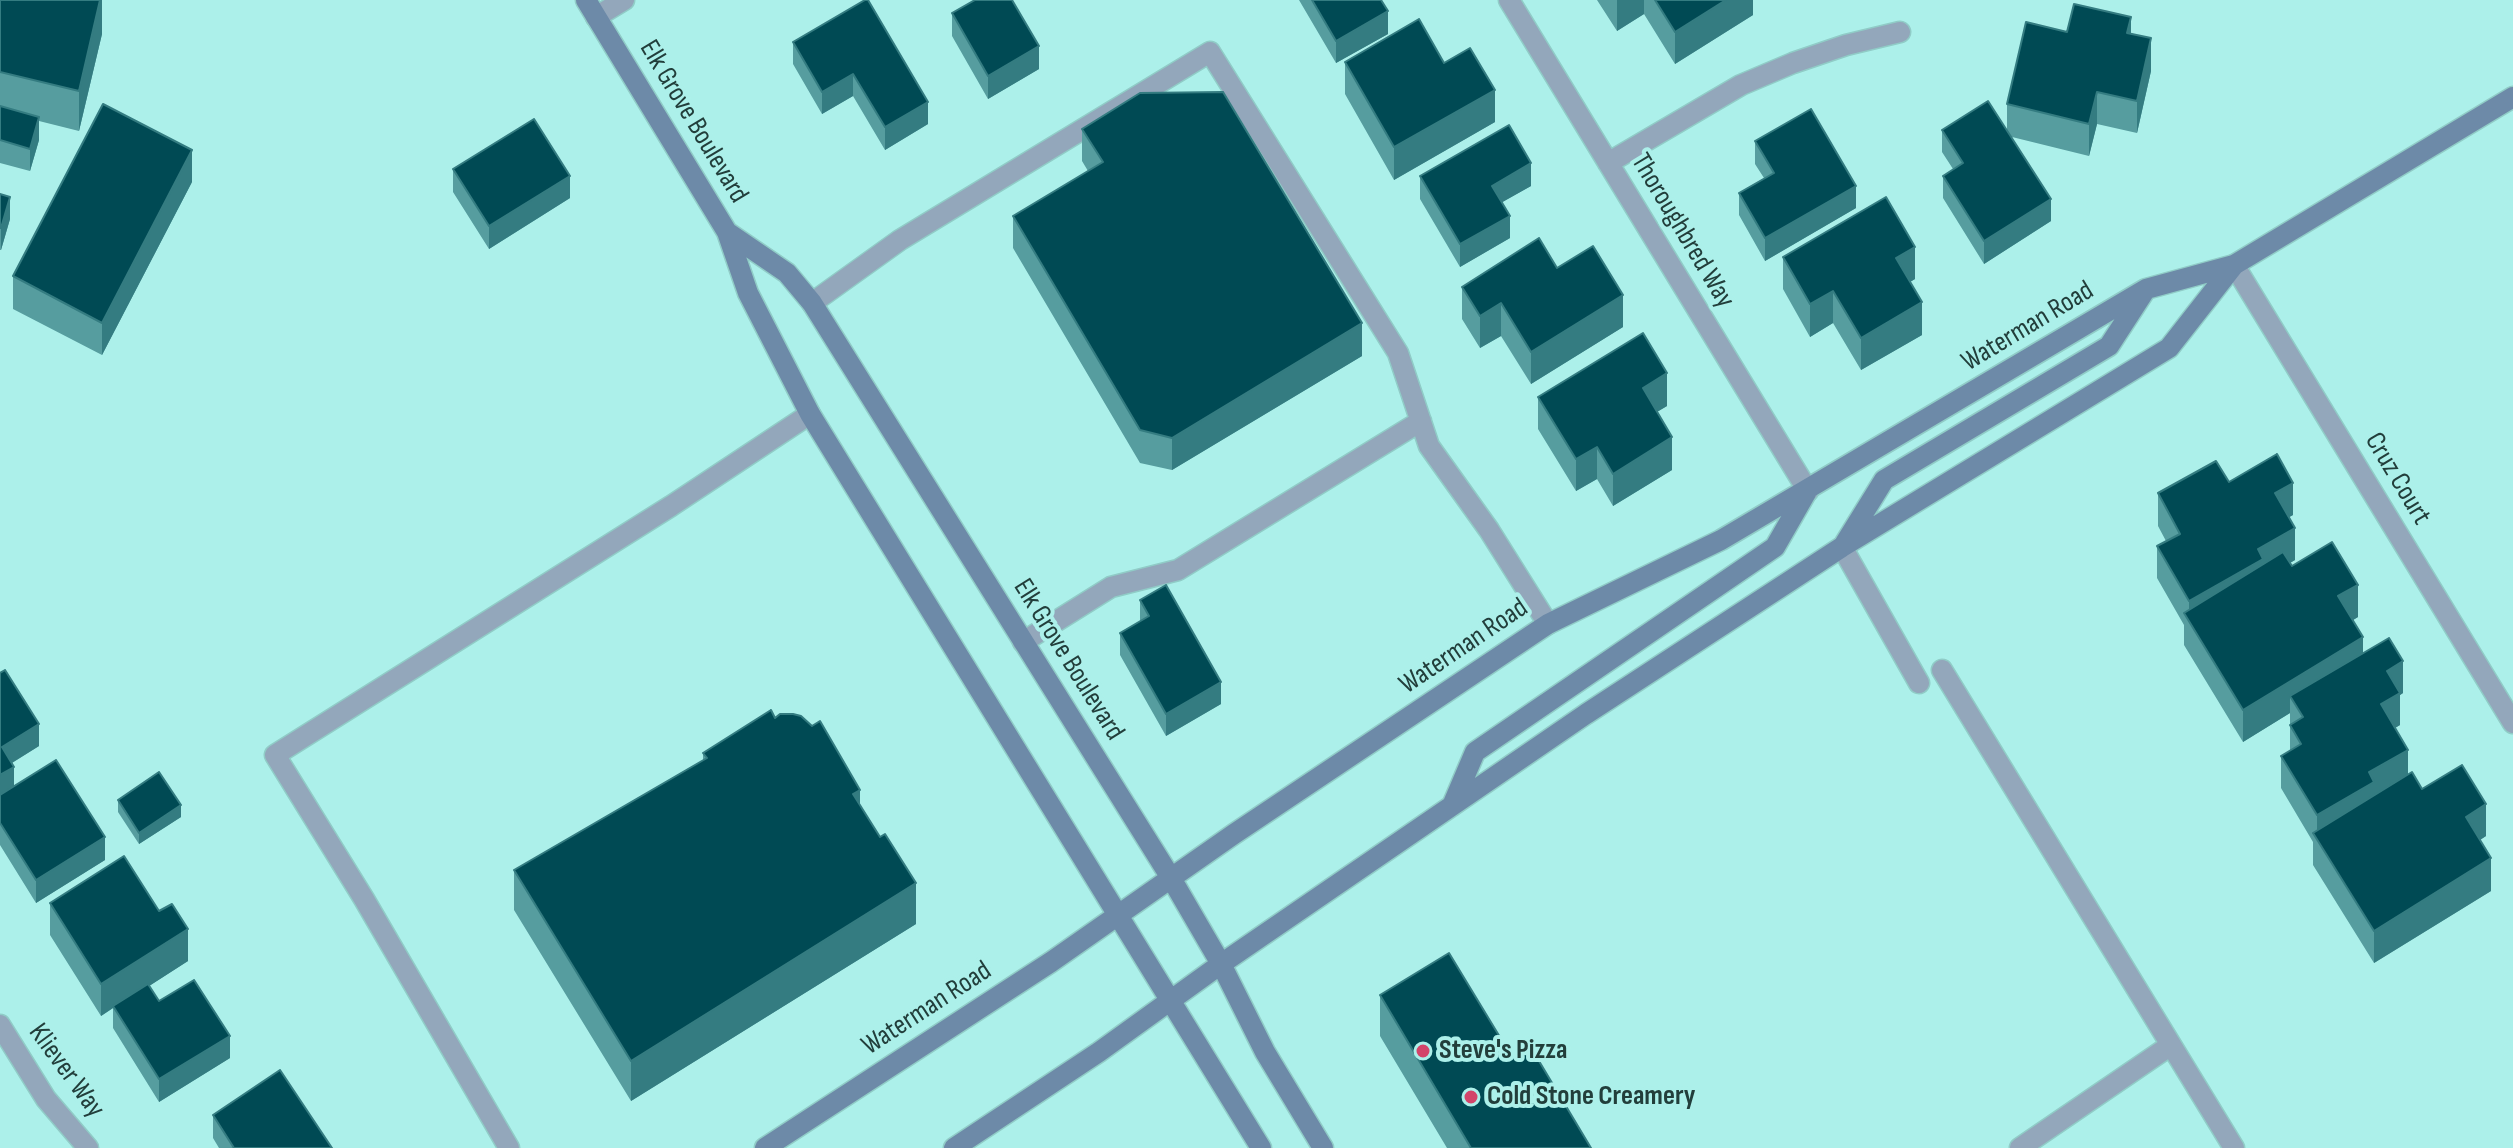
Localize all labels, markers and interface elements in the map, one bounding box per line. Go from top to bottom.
street label: Elk Grove Boulevard [631,35,755,209]
street label: Thoroughbred Way [1623,148,1741,314]
street label: Waterman Road [1956,275,2100,379]
street label: Cruz Court [2357,427,2437,531]
street label: Elk Grove Boulevard [1005,573,1131,747]
street label: Waterman Road [1393,592,1535,702]
street label: Waterman Road [856,955,998,1063]
street label: Kliever Way [21,1017,111,1125]
place label: Steve's Pizza [1439,1034,1567,1068]
marker: Steve's Pizza [1414,1042,1432,1060]
place label: Cold Stone Creamery [1487,1080,1695,1114]
marker: Cold Stone Creamery [1462,1088,1480,1106]

